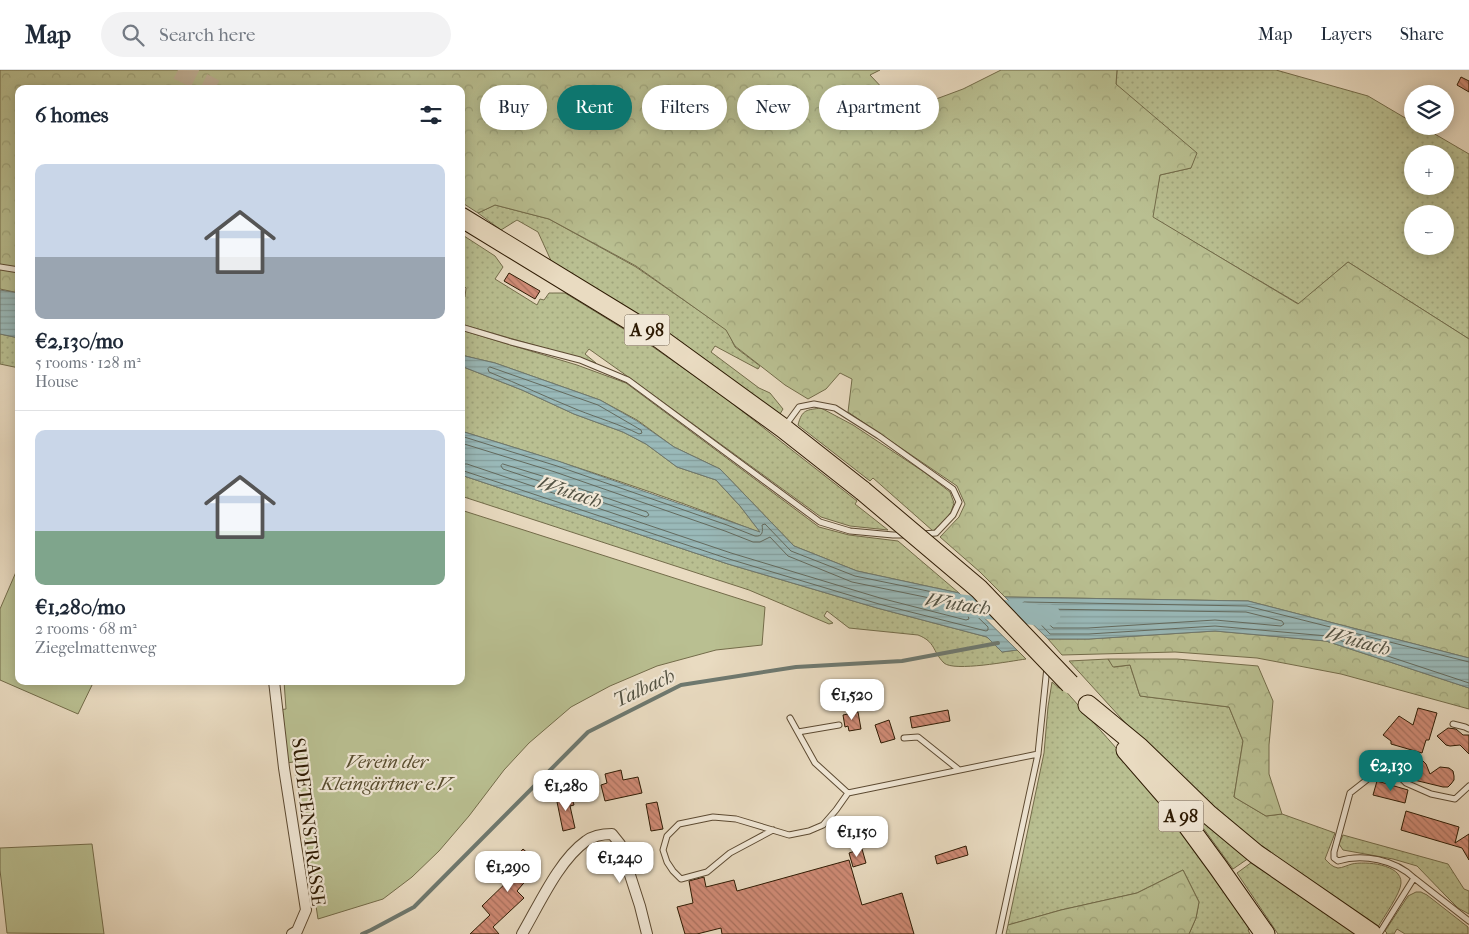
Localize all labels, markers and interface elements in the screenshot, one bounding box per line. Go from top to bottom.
search box [101,12,451,57]
text: Map [25,21,71,49]
icon: search [119,21,147,49]
text: Search here [159,24,255,46]
text: Map [1258,24,1292,45]
text: Layers [1320,24,1372,45]
text: Share [1400,24,1444,45]
chip: Buy [480,85,547,130]
chip: Rent [557,85,632,130]
chip: Filters [642,85,727,130]
chip: New [737,85,809,130]
chip: Apartment [819,85,939,130]
map controls [1404,85,1454,255]
button: layers [1404,85,1454,135]
icon: filters [417,101,445,129]
text: 6 homes [35,103,109,127]
button: + [1404,145,1454,195]
icon: home [195,197,285,287]
button: − [1404,205,1454,255]
road number: A 98 [624,314,670,346]
text: €2,130/mo [35,329,123,353]
text: 5 rooms · 128 m² [35,353,141,372]
text: House [35,372,78,391]
icon: home [195,462,285,552]
water label: Wutach [535,471,605,513]
water label: Wutach [924,588,992,620]
text: €1,280/mo [35,595,125,619]
text: 2 rooms · 68 m² [35,619,137,638]
water label: Wutach [1323,621,1393,661]
text: Ziegelmattenweg [35,638,156,657]
water label: Talbach [610,664,678,712]
pin: €1,520 [811,678,893,721]
text: €1,520 [831,685,873,704]
street label: SUDETENSTRASSE [287,737,329,908]
pin: €2,130 [1350,750,1432,792]
park label: Verein der Kleingärtner e.V. [319,751,456,795]
text: €2,130 [1370,756,1412,775]
pin: €1,280 [525,770,607,812]
text: €1,280 [544,776,588,795]
road number: A 98 [1158,800,1204,831]
pin: €1,150 [816,816,898,858]
text: €1,150 [837,822,877,841]
pin: €1,240 [579,842,661,884]
text: €1,240 [597,848,643,867]
pin: €1,290 [467,850,549,893]
text: €1,290 [486,857,530,876]

